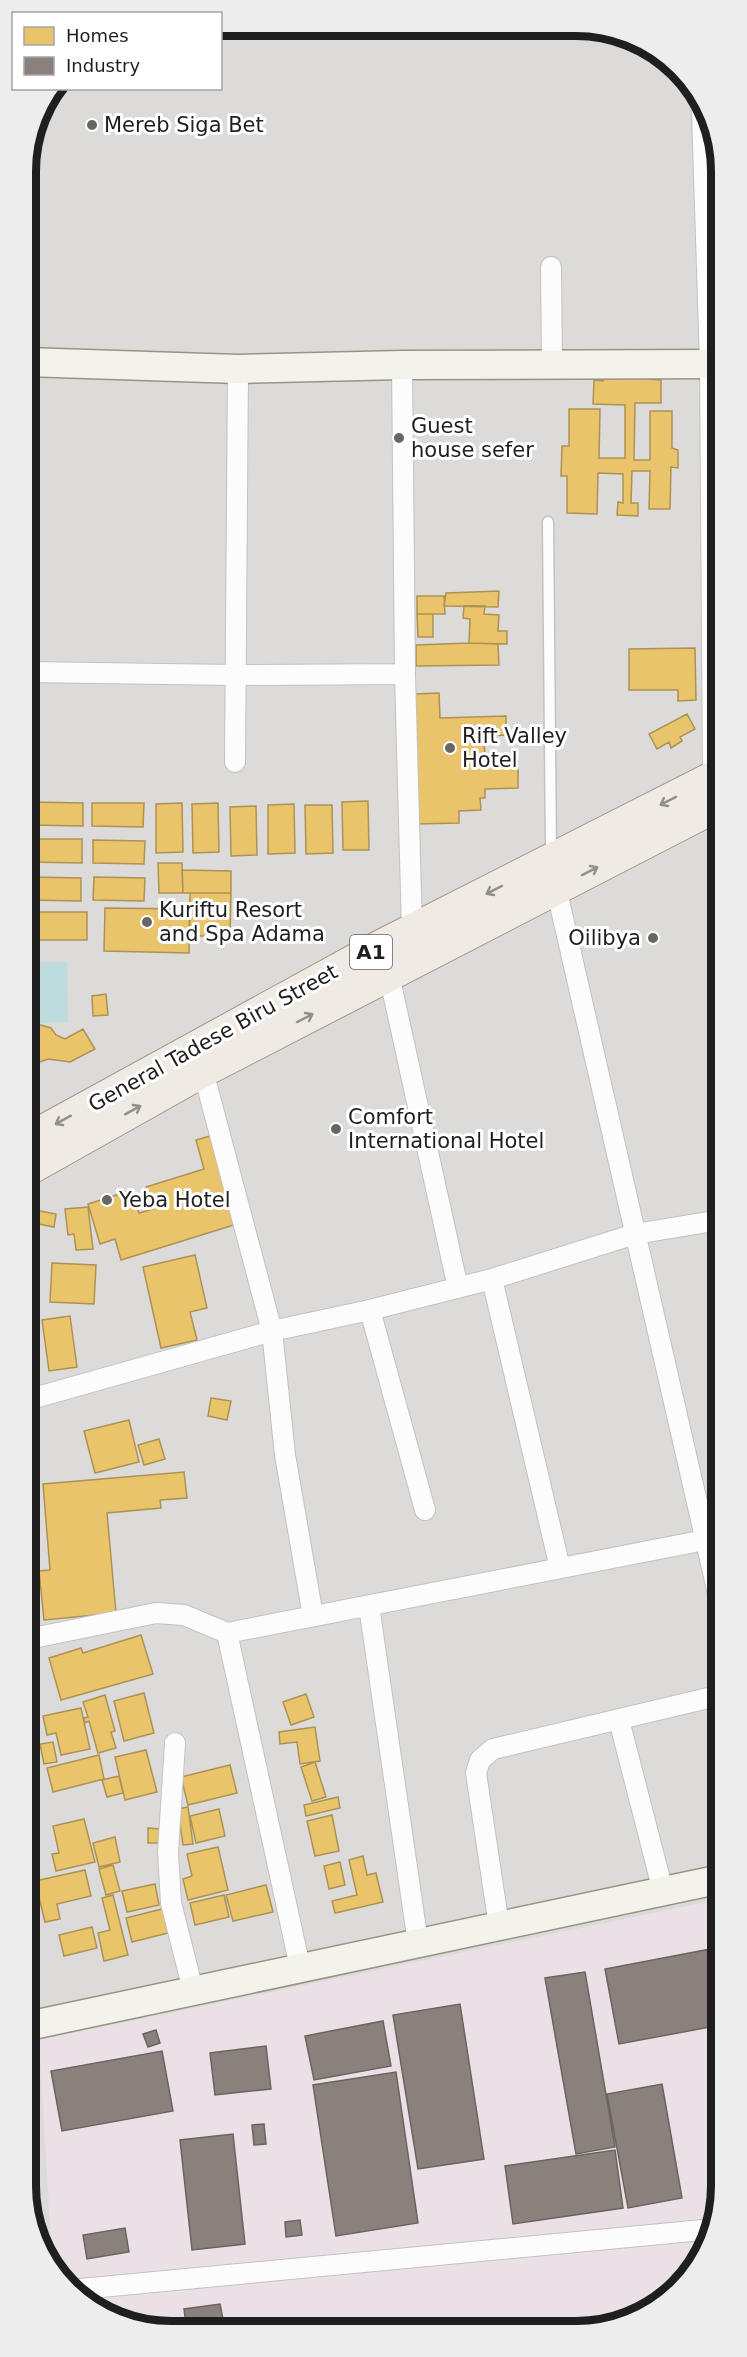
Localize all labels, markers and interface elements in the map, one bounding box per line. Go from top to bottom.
legend [12,12,222,90]
text: Homes [66,25,129,46]
text: Industry [66,55,140,76]
place label: Mereb Siga Bet [104,113,264,137]
marker: Mereb Siga Bet [85,118,99,132]
place label: Guest house sefer [411,414,534,462]
marker: Guest house sefer [392,431,406,445]
place label: Rift Valley Hotel [462,724,567,772]
marker: Rift Valley Hotel [443,741,457,755]
one-way arrow [659,796,677,807]
one-way arrow [581,864,599,876]
one-way arrow [486,884,504,896]
place label: Kuriftu Resort and Spa Adama [159,898,325,946]
marker: Kuriftu Resort and Spa Adama [140,915,154,929]
place label: Oilibya [568,926,641,950]
marker: Oilibya [646,931,660,945]
road number: A1 [350,935,392,969]
street label: General Tadese Biru Street [84,959,342,1117]
one-way arrow [296,1012,313,1024]
one-way arrow [124,1104,141,1116]
place label: Comfort International Hotel [348,1105,544,1153]
one-way arrow [55,1114,72,1126]
marker: Comfort International Hotel [329,1122,343,1136]
place label: Yeba Hotel [118,1188,230,1212]
marker: Yeba Hotel [100,1193,114,1207]

